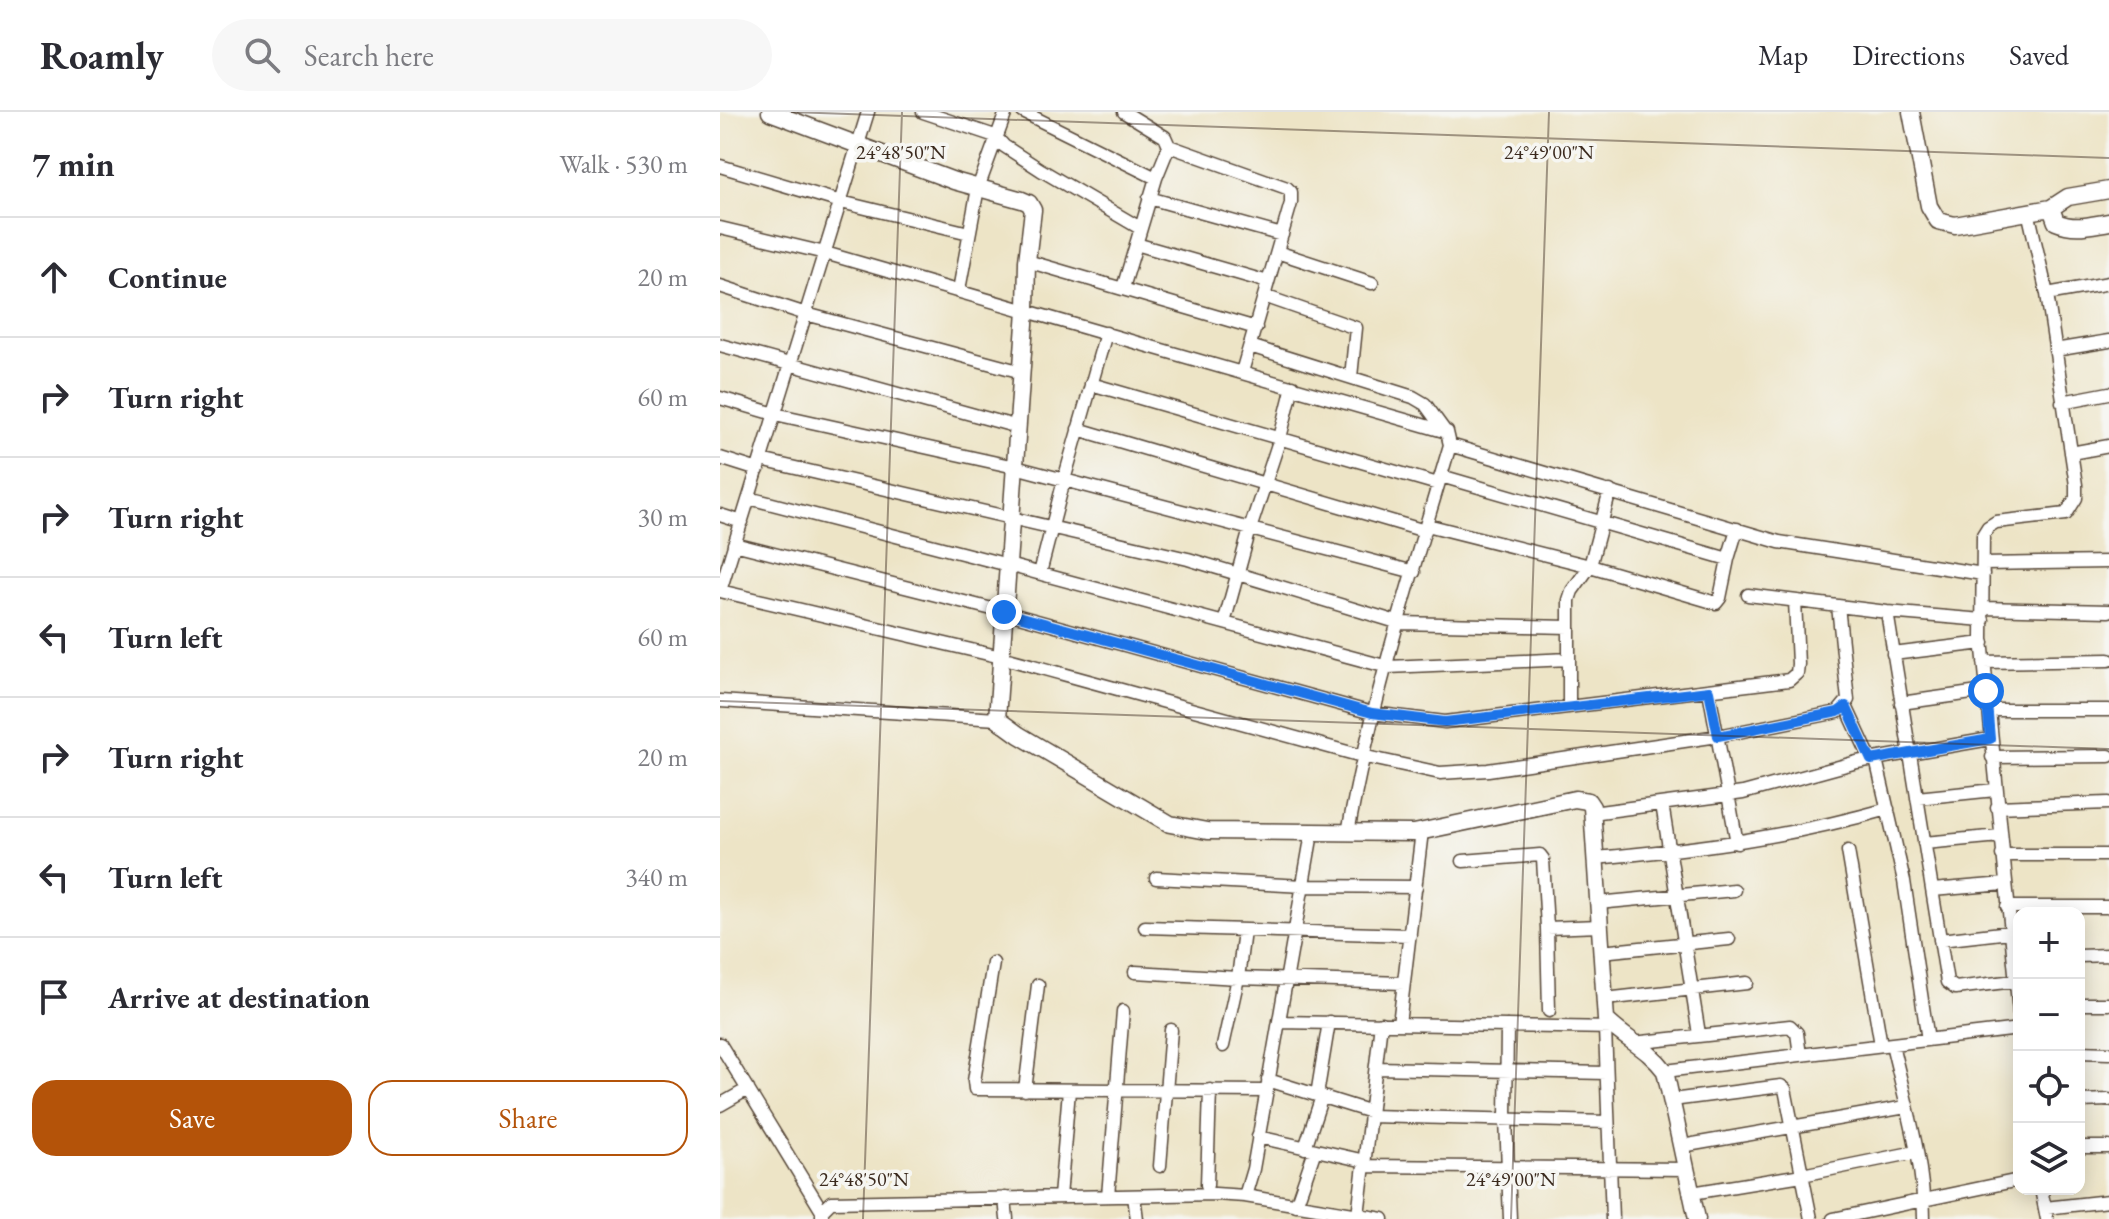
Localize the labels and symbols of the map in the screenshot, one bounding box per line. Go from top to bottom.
text: 24°48'50"N [856,139,946,165]
text: 24°49'00"N [1504,139,1594,165]
route end [986,594,1022,630]
route start [1968,673,2004,709]
text: 24°48'50"N [819,1166,909,1192]
text: 24°49'00"N [1466,1166,1556,1192]

